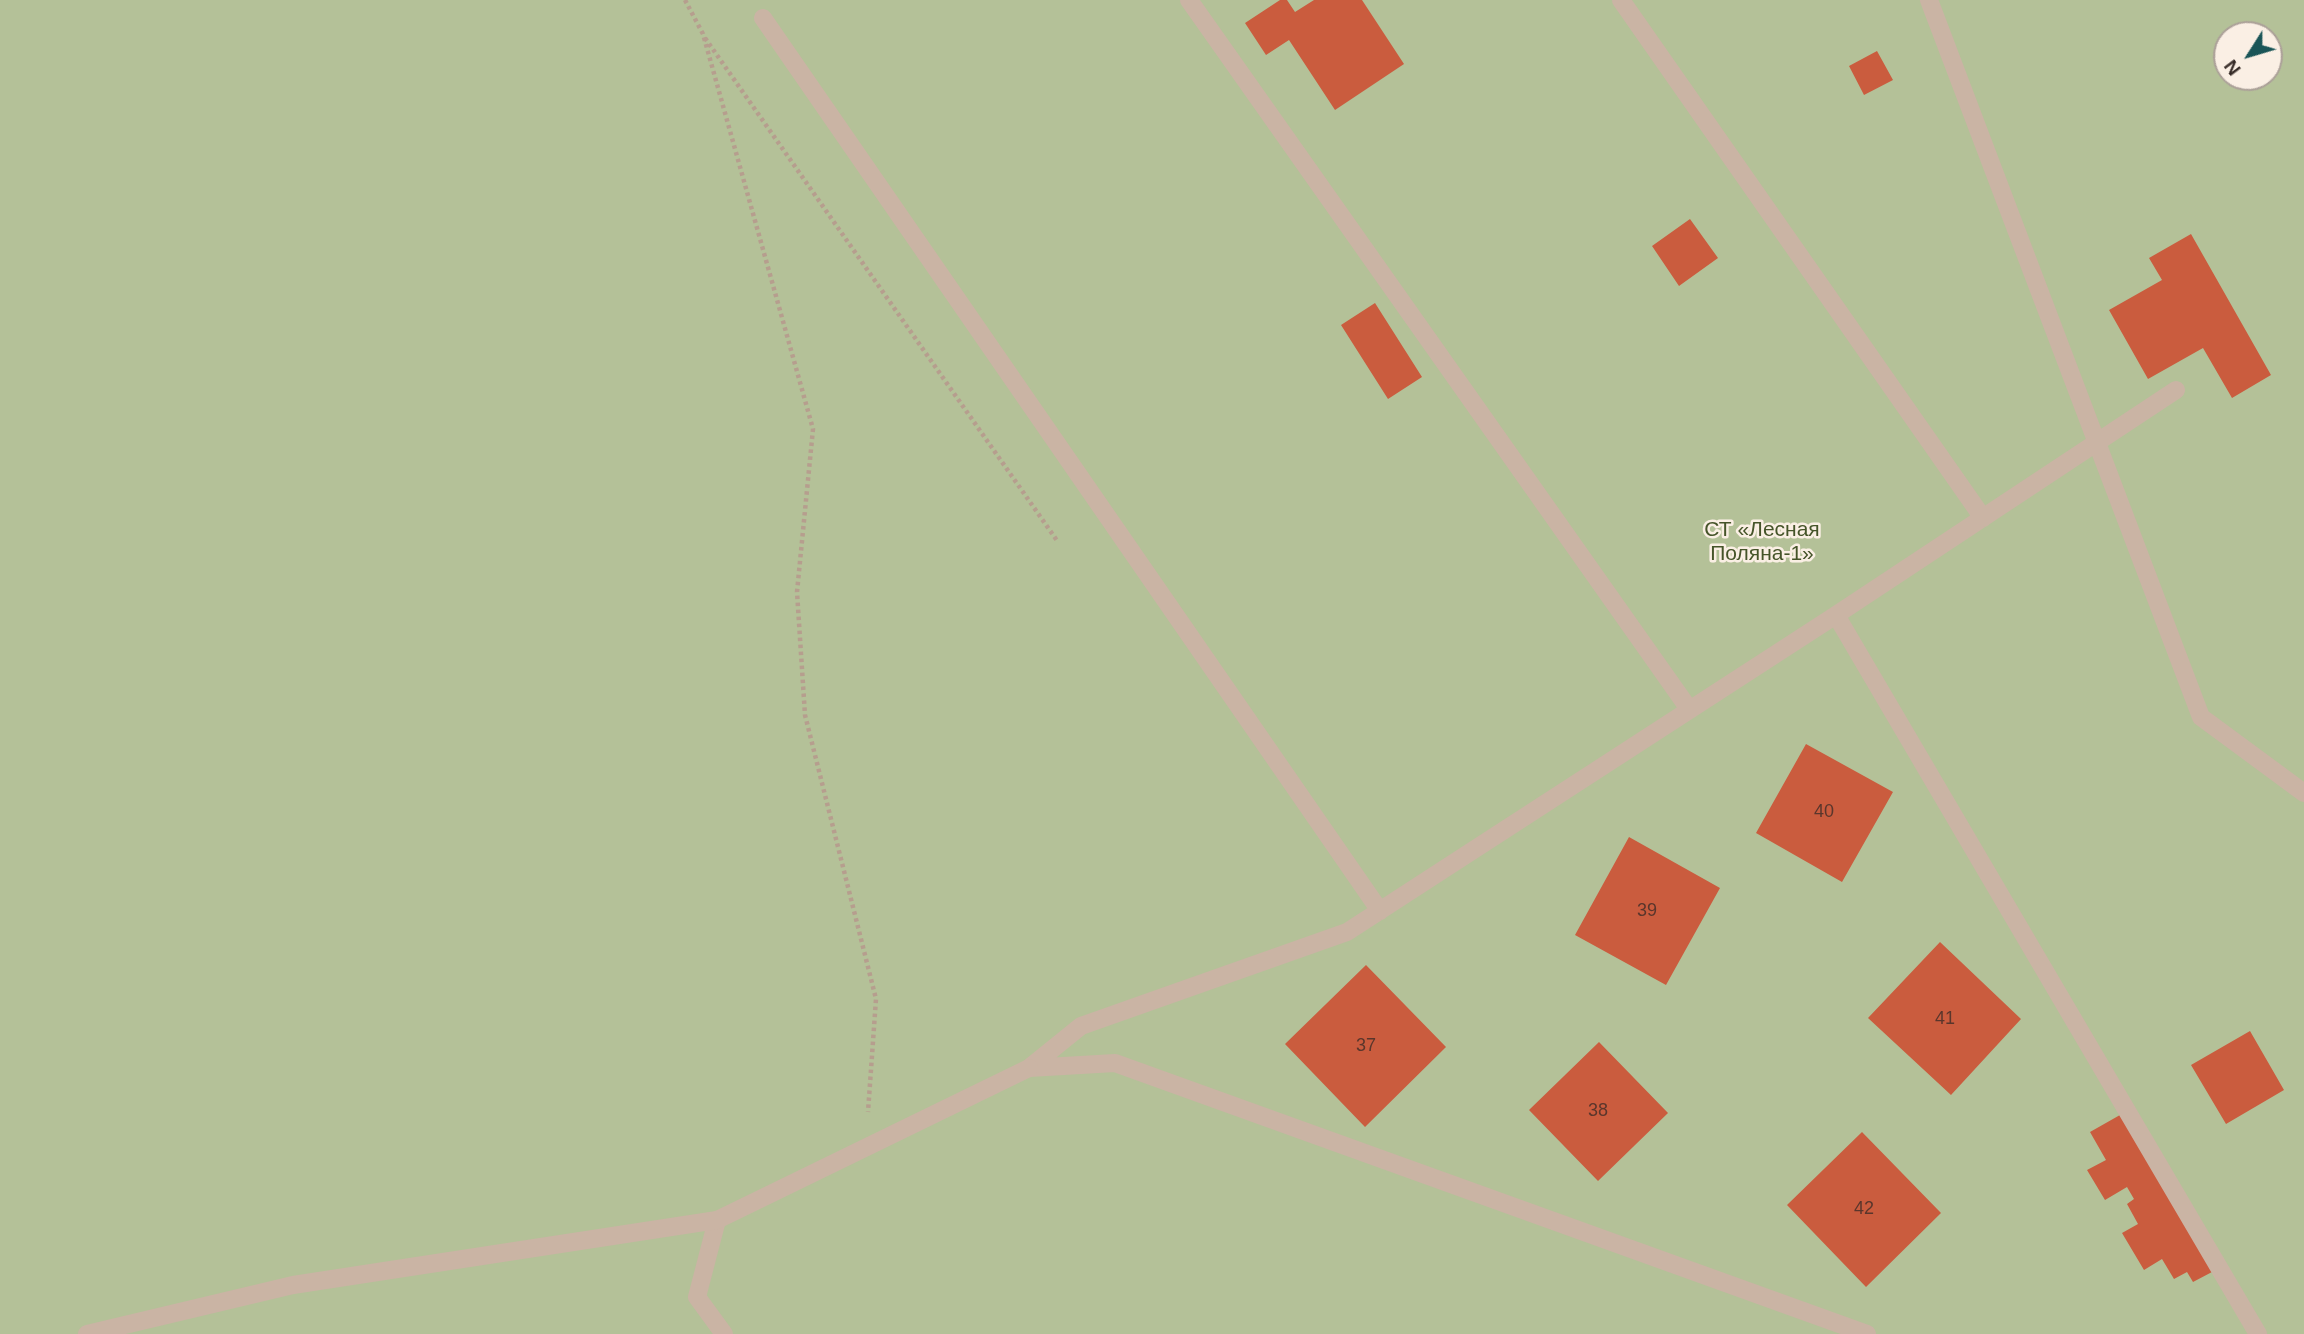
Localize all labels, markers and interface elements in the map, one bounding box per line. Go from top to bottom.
north arrow [2213,21,2283,91]
text: N [2220,56,2245,80]
park label: СТ «Лесная Поляна-1» [1704,517,1820,567]
house number: 40 [1814,801,1834,823]
house number: 39 [1637,900,1657,922]
house number: 41 [1935,1008,1955,1030]
house number: 37 [1356,1035,1376,1057]
house number: 38 [1588,1100,1608,1122]
house number: 42 [1854,1198,1874,1220]

